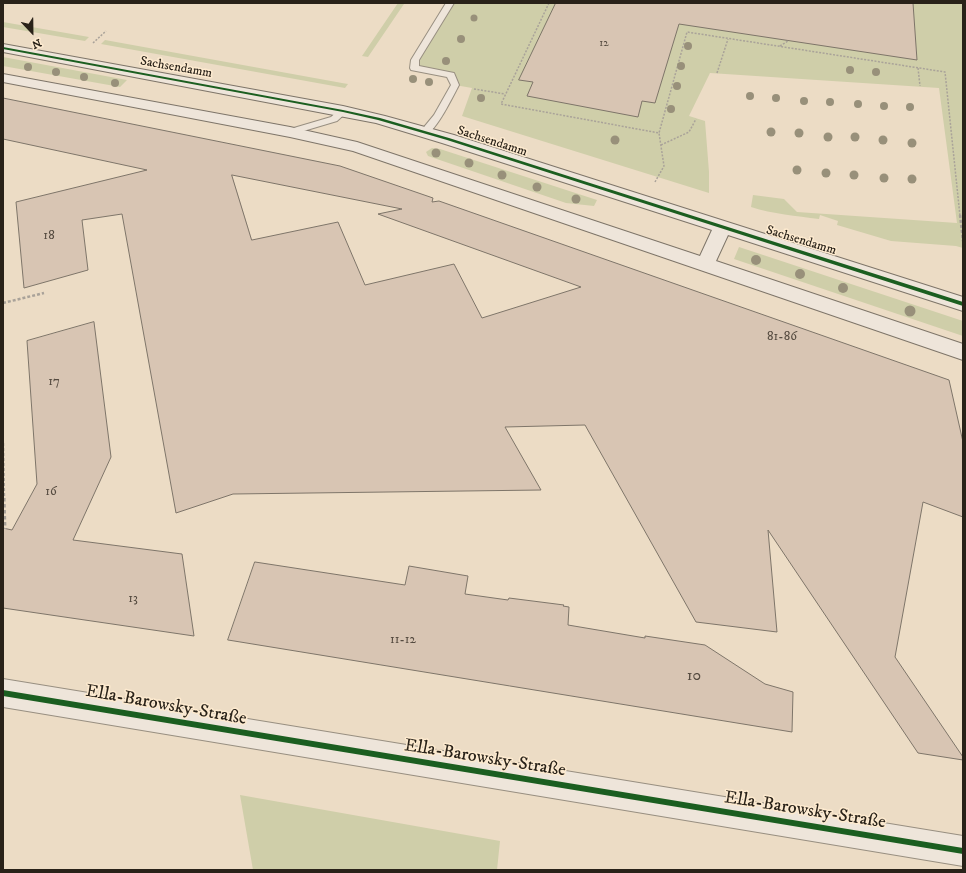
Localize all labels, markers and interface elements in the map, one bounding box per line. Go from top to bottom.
north arrow [12,12,52,52]
text: N [30,35,43,51]
house number: 12 [599,37,609,51]
street label: Sachsendamm [139,54,213,82]
street label: Sachsendamm [455,123,529,161]
street label: Sachsendamm [764,223,838,259]
house number: 18 [43,228,55,244]
house number: 81-86 [767,329,797,345]
house number: 17 [48,374,60,390]
house number: 16 [45,484,57,500]
house number: 13 [128,591,138,607]
house number: 11-12 [390,632,416,648]
house number: 10 [687,667,701,687]
street label: Ella-Barowsky-Straße [84,681,248,731]
street label: Ella-Barowsky-Straße [403,736,567,782]
street label: Ella-Barowsky-Straße [723,788,887,834]

